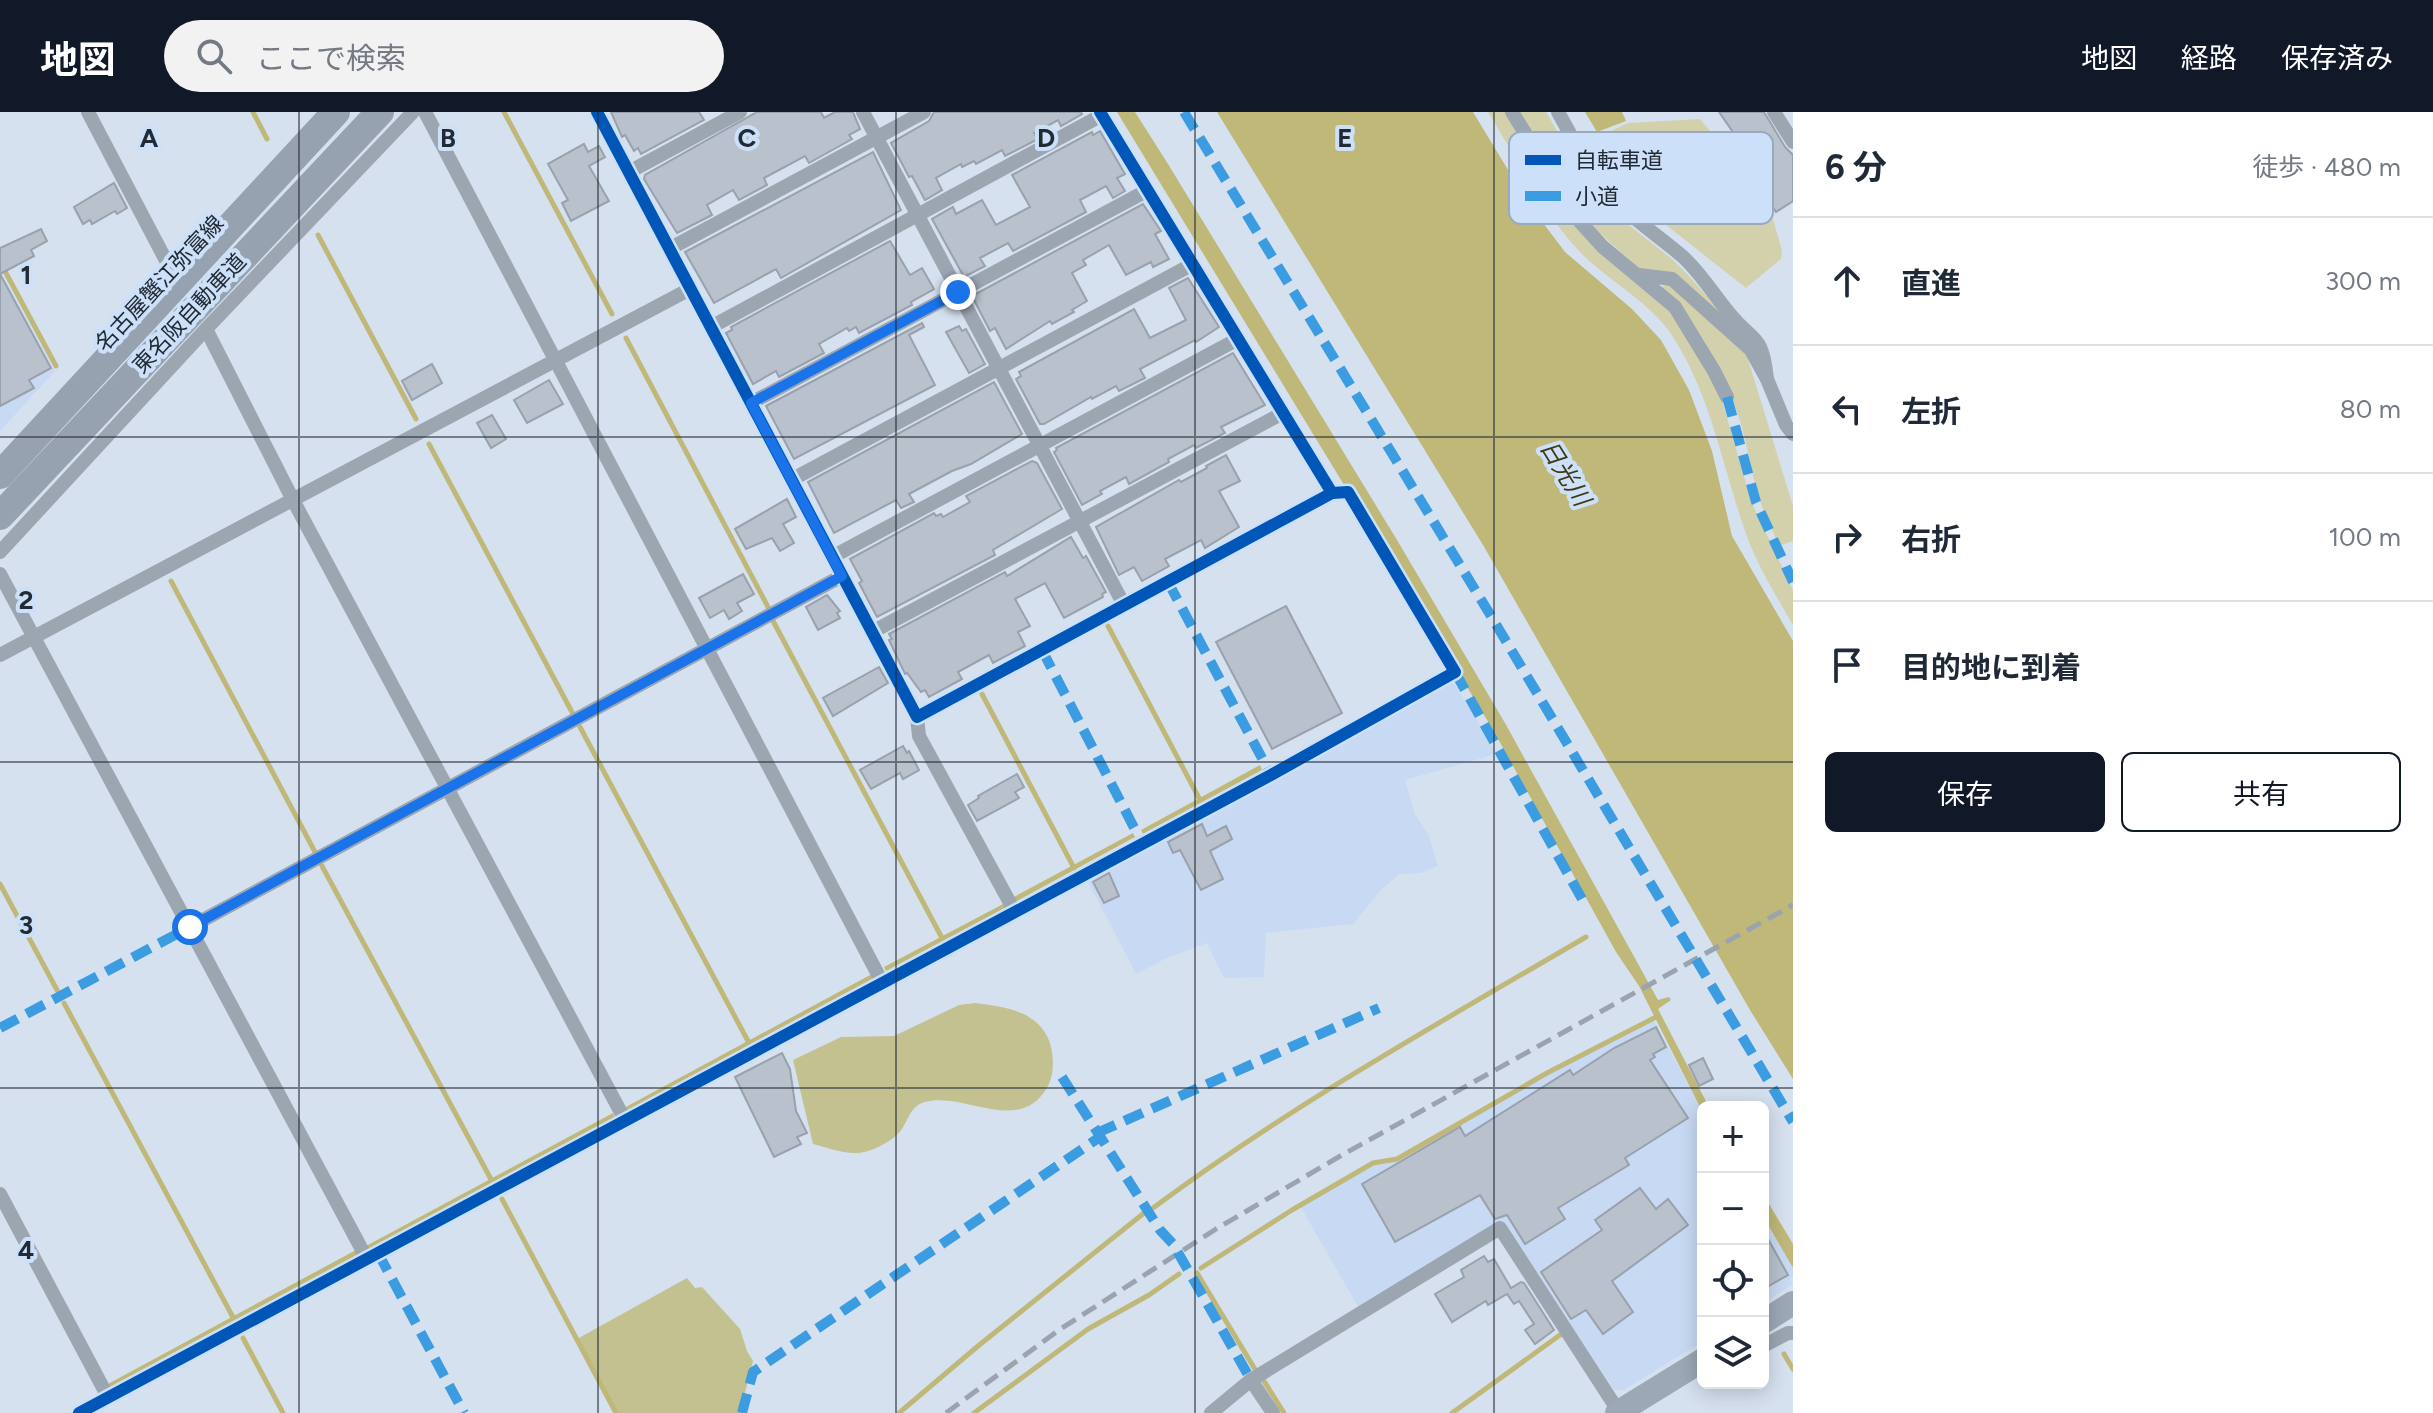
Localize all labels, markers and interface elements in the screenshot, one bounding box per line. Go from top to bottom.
search box [164,20,724,92]
icon: search [192,34,236,78]
text: 地図 [40,37,116,83]
text: ここで検索 [256,40,406,77]
text: 地図 [2081,41,2137,75]
text: 経路 [2181,41,2237,75]
text: 保存済み [2281,41,2393,75]
text: A [140,122,159,154]
text: B [440,122,456,154]
text: C [738,122,757,154]
text: D [1037,122,1055,154]
text: E [1337,122,1353,154]
legend [1509,132,1773,224]
text: 自転車道 [1575,147,1663,174]
text: 6 分 [1825,147,1887,188]
text: 徒歩 · 480 m [2252,151,2401,183]
text: 小道 [1575,183,1619,210]
street label: 名古屋蟹江弥富線 [89,210,229,357]
street label: 東名阪自動車道 [127,248,252,379]
text: 1 [21,259,31,291]
icon: ahead [1825,259,1869,303]
text: 直進 [1901,265,1961,302]
text: 300 m [2325,265,2401,297]
route end [940,274,976,310]
icon: left [1825,387,1869,431]
text: 左折 [1901,393,1961,430]
text: 80 m [2340,393,2401,425]
water label: 日光川 [1534,435,1598,513]
icon: right [1825,515,1869,559]
text: 右折 [1901,521,1961,558]
text: 100 m [2328,521,2401,553]
text: 2 [18,584,34,616]
icon: arrive [1825,643,1869,687]
text: 目的地に到着 [1901,649,2081,686]
button: 保存 [1825,752,2105,832]
button: 共有 [2121,752,2401,832]
text: 3 [19,909,33,941]
route start [172,909,208,945]
map controls [1697,1101,1769,1389]
button: + [1697,1101,1769,1173]
button: − [1697,1173,1769,1245]
text: 4 [18,1234,34,1266]
button: locate [1697,1245,1769,1317]
button: layers [1697,1317,1769,1389]

